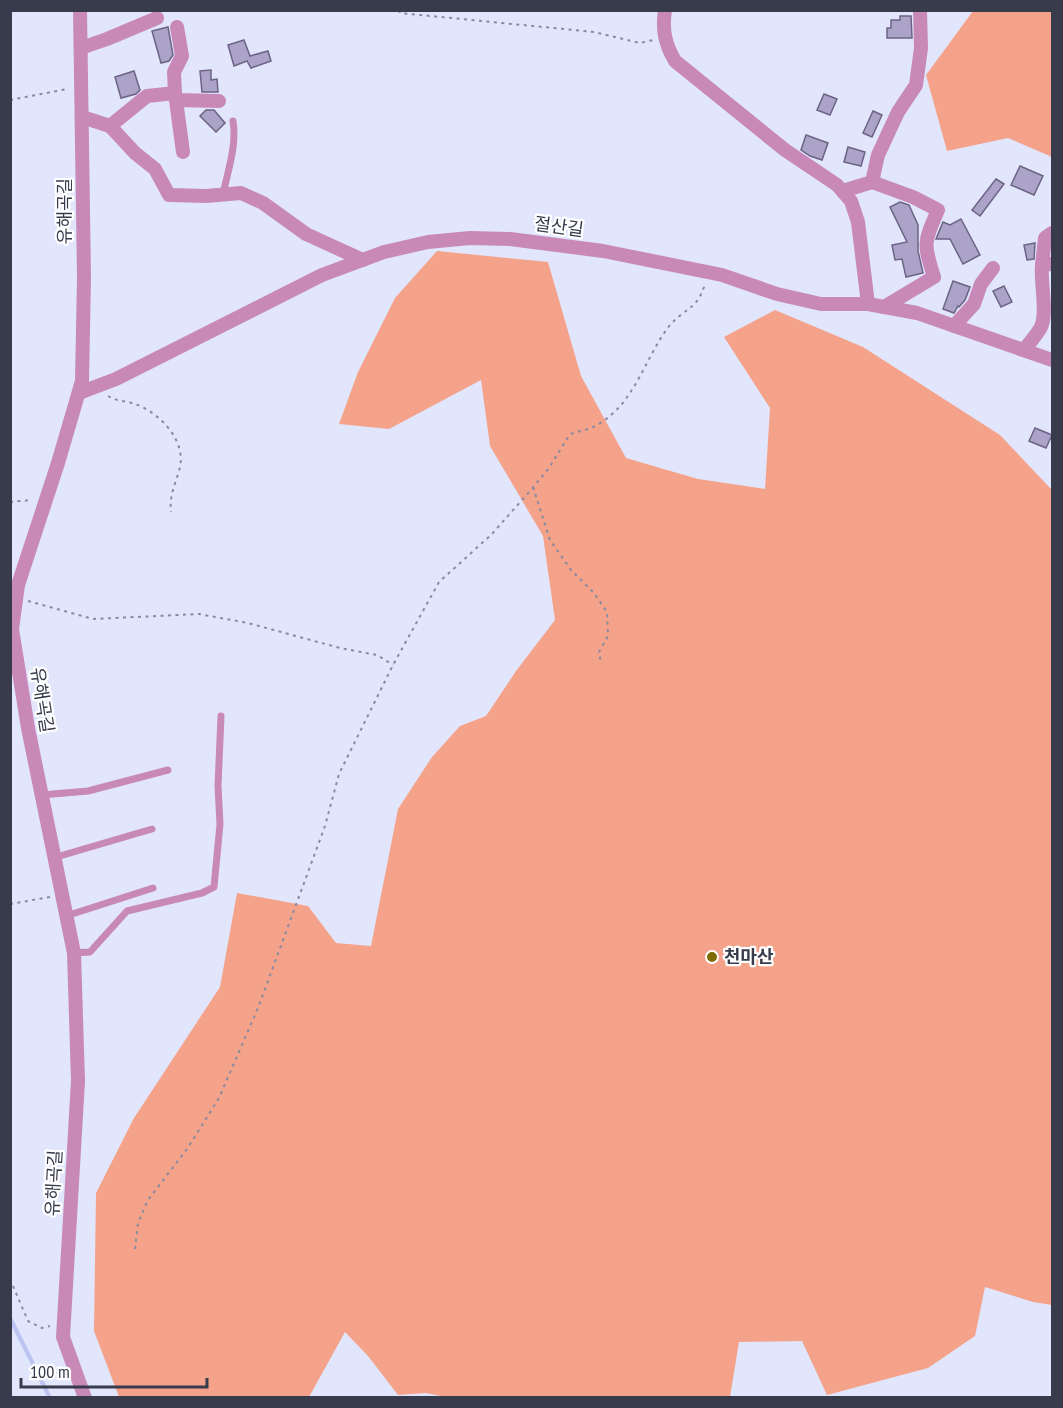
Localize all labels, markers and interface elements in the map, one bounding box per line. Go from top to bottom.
street label: 유해곡길 [53,178,76,244]
street label: 절산길 [533,212,585,241]
street label: 유해곡길 [26,665,59,734]
place label: 천마산 [724,945,774,968]
marker: 천마산 [705,950,719,964]
street label: 유해곡길 [40,1149,67,1217]
scale bar [21,1351,207,1389]
text: 100 m [30,1360,70,1383]

